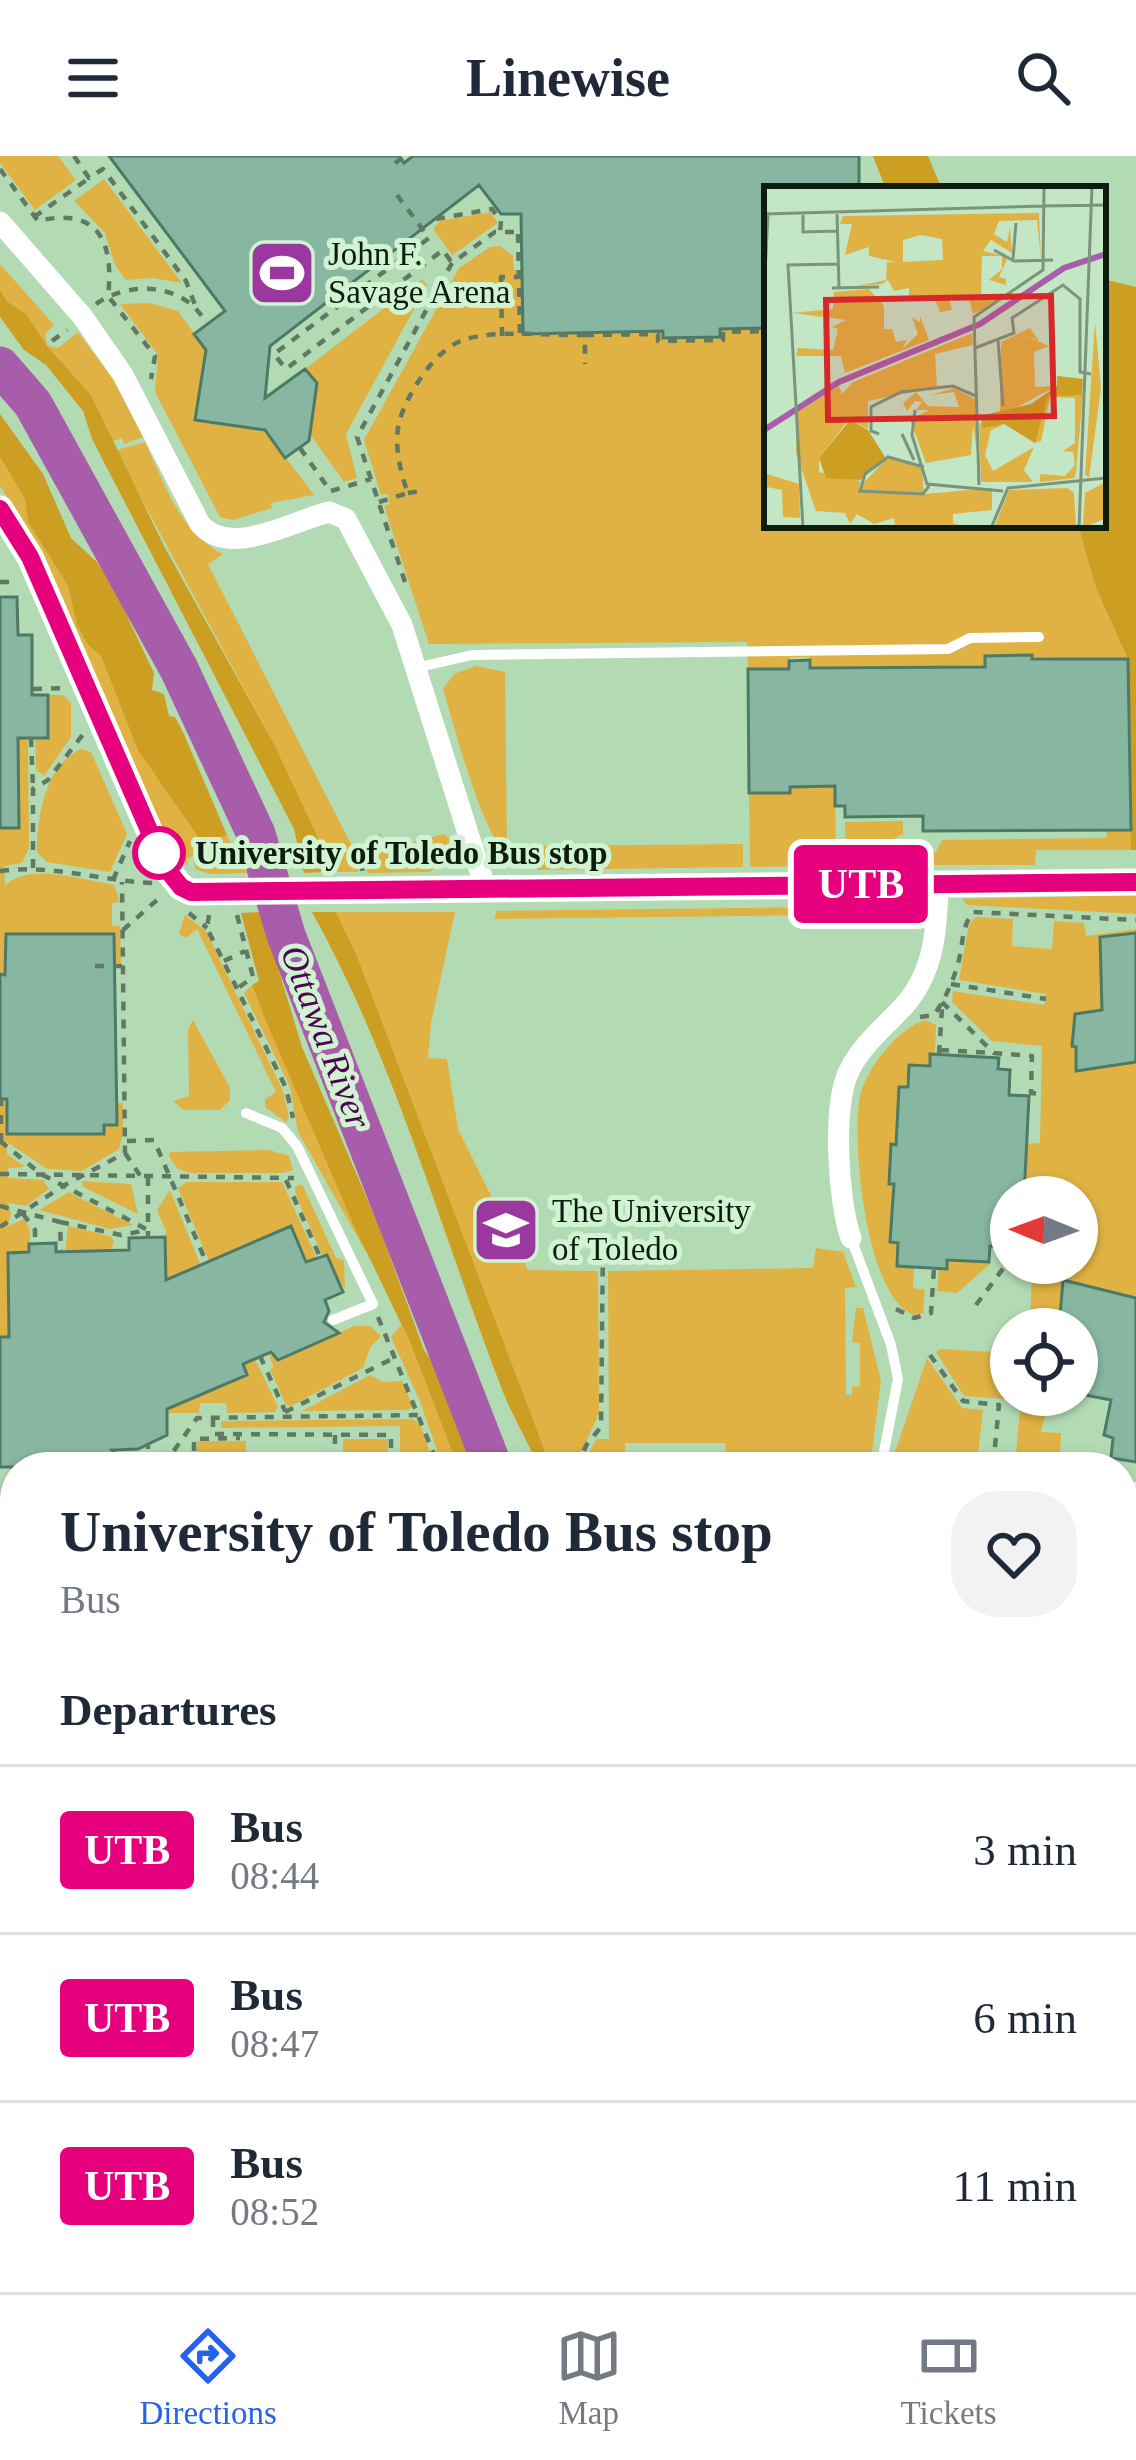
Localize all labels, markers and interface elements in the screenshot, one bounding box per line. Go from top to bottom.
icon: menu [60,45,126,111]
icon: search [1010,45,1076,111]
text: Linewise [466,48,670,108]
inset map [764,186,1106,528]
place label: John F. Savage Arena [328,236,511,310]
sports icon: John F. Savage Arena [247,238,317,308]
marker: University of Toledo Bus stop [134,828,184,878]
place label: University of Toledo Bus stop [195,835,608,871]
line badge: UTB [792,845,930,923]
text: UTB [818,861,904,907]
water label: Ottawa River [273,940,380,1135]
north arrow [990,1176,1098,1284]
map controls [990,1176,1098,1416]
place label: The University of Toledo [552,1193,751,1267]
school or university icon: The University of Toledo [471,1195,541,1265]
button: locate [990,1308,1098,1416]
button: heart [951,1491,1077,1617]
text: University of Toledo Bus stop [60,1500,773,1563]
text: Bus [60,1578,121,1621]
text: Departures [60,1685,277,1735]
text: Bus [230,1802,303,1852]
text: 3 min [973,1825,1077,1875]
text: UTB [84,1827,170,1873]
text: 08:44 [230,1854,319,1897]
text: Bus [230,1970,303,2020]
text: 6 min [973,1993,1077,2043]
text: UTB [84,1995,170,2041]
text: 08:47 [230,2022,319,2065]
text: Bus [230,2138,303,2188]
text: 11 min [952,2161,1077,2211]
text: UTB [84,2163,170,2209]
text: 08:52 [230,2190,319,2233]
tab: Directions [139,2323,277,2432]
tab: Map [556,2323,622,2432]
tab: Tickets [901,2323,997,2432]

